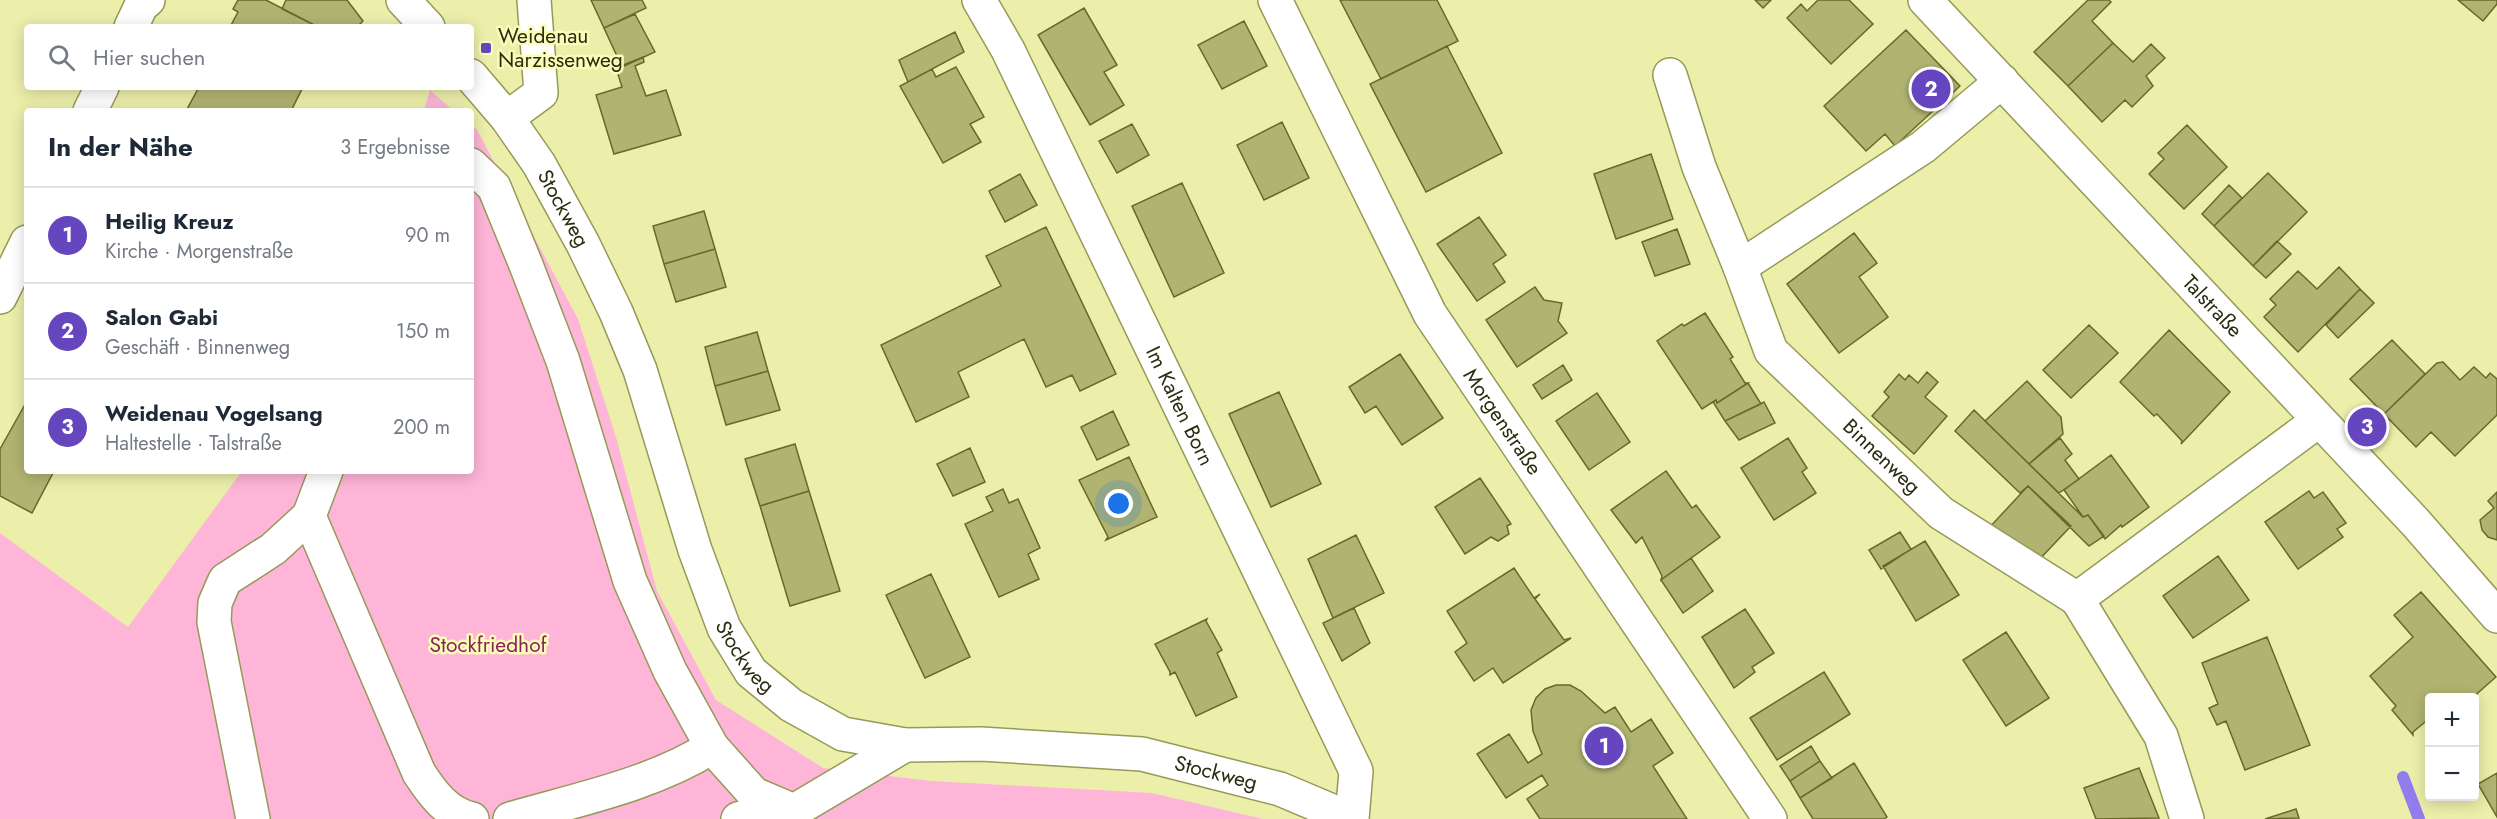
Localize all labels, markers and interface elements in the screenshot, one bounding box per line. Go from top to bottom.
place label: Weidenau Narzissenweg [498,21,623,75]
search box [24,24,474,90]
icon: search [45,41,78,74]
text: Hier suchen [93,41,205,73]
marker: Weidenau Narzissenweg [479,41,493,55]
pin: 2 [1912,66,1950,112]
text: In der Nähe [48,128,193,166]
text: 3 Ergebnisse [340,133,450,162]
street label: Stockweg [530,164,597,253]
text: Heilig Kreuz [105,205,234,237]
text: 1 [62,221,73,250]
text: 90 m [405,221,450,250]
text: Kirche · Morgenstraße [105,237,293,266]
street label: Talstraße [2175,268,2250,344]
text: Salon Gabi [105,301,218,333]
text: 2 [61,317,74,346]
text: 150 m [396,317,450,346]
text: Geschäft · Binnenweg [105,333,290,362]
street label: Im Kalten Born [1138,341,1221,471]
street label: Morgenstraße [1456,362,1549,481]
text: Weidenau Vogelsang [105,397,323,429]
pin: 3 [2348,404,2386,450]
street label: Binnenweg [1836,412,1927,501]
text: 3 [61,413,74,442]
text: 200 m [393,413,450,442]
text: Haltestelle · Talstraße [105,429,282,458]
your location [1104,489,1133,518]
street label: Stockweg [708,617,781,700]
park label: Stockfriedhof [429,630,548,660]
map controls [2425,693,2479,801]
button: + [2425,693,2479,747]
pin: 1 [1584,724,1624,768]
button: − [2425,747,2479,801]
street label: Stockweg [1171,748,1261,798]

